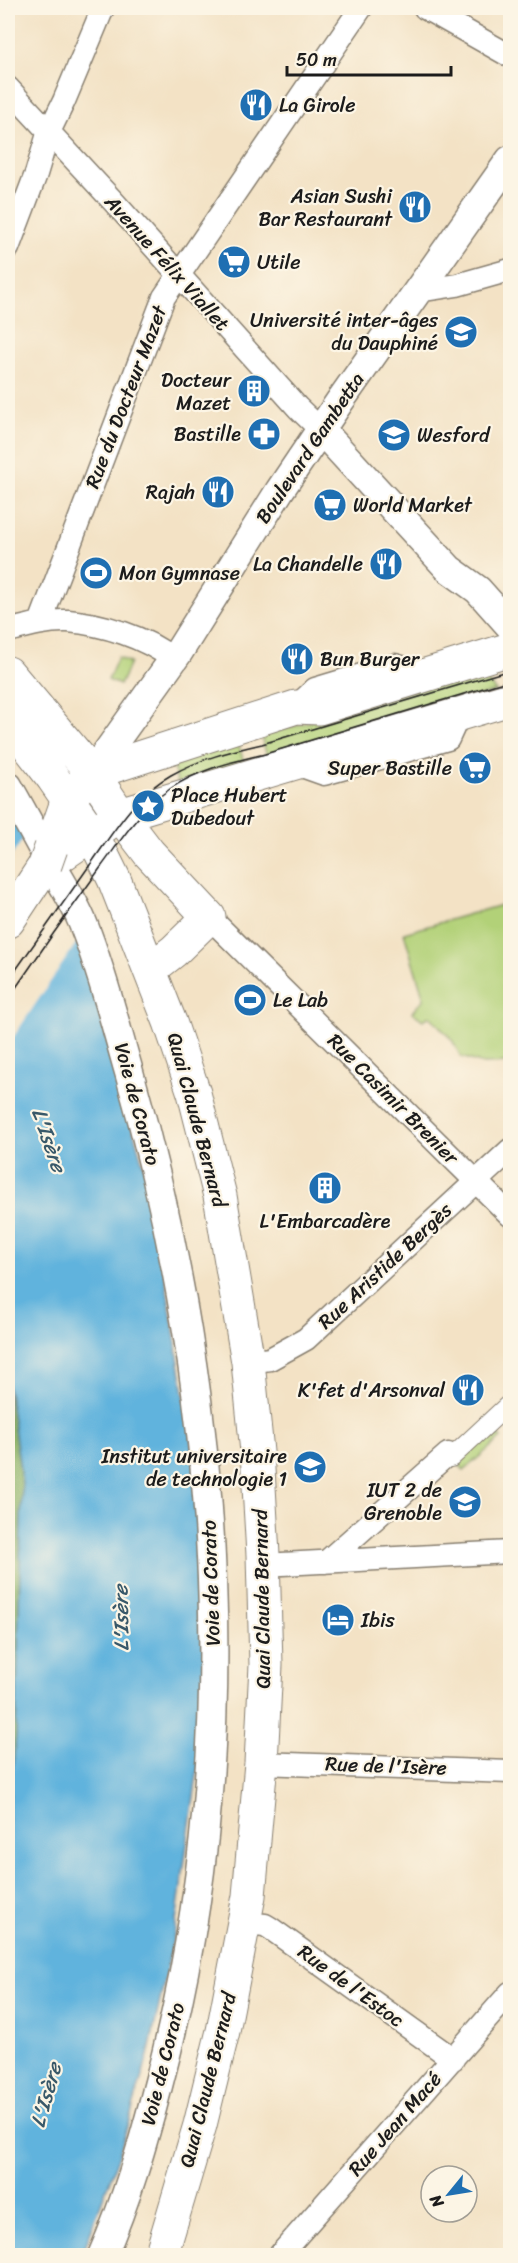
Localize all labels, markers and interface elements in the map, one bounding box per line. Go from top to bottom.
scale bar [287,39,450,77]
text: 50 m [296,44,337,76]
restaurant icon: La Girole [238,87,274,123]
place label: La Girole [279,88,356,123]
place label: Asian Sushi Bar Restaurant [258,179,393,237]
street label: Avenue Félix Viallet [95,186,239,340]
restaurant icon: Asian Sushi Bar Restaurant [397,189,433,225]
supermarket icon: Utile [216,244,252,280]
place label: Utile [257,245,300,280]
street label: Rue du Docteur Mazet [75,300,177,494]
place label: Université inter-âges du Dauphiné [250,303,439,361]
school or university icon: Université inter-âges du Dauphiné [443,314,479,350]
place label: Docteur Mazet [161,363,232,421]
street label: Boulevard Gambetta [246,365,374,531]
building icon: Docteur Mazet [236,373,272,409]
pharmacy icon: Bastille [246,416,282,452]
place label: Bastille [174,417,241,452]
school or university icon: Wesford [376,417,412,453]
place label: Wesford [417,418,491,453]
restaurant icon: Rajah [200,474,236,510]
place label: Rajah [146,475,195,510]
supermarket icon: World Market [312,487,348,523]
place label: World Market [353,488,473,523]
restaurant icon: La Chandelle [368,546,404,582]
place label: La Chandelle [253,547,363,582]
sports icon: Mon Gymnase [78,555,114,591]
place label: Mon Gymnase [119,556,240,591]
restaurant icon: Bun Burger [279,641,315,677]
place label: Bun Burger [320,642,421,677]
supermarket icon: Super Bastille [457,750,493,786]
place label: Super Bastille [327,751,452,786]
place label: Place Hubert Dubedout [171,778,287,836]
place icon: Place Hubert Dubedout [130,788,166,824]
sports icon: Le Lab [232,982,268,1018]
place label: Le Lab [273,983,328,1018]
street label: Rue Casimir Brenier [319,1025,468,1174]
street label: Quai Claude Bernard [157,1029,237,1213]
street label: Voie de Corato [104,1039,170,1169]
water label: L'Isère [20,1103,78,1179]
building icon: L'Embarcadère [307,1170,343,1206]
street label: Rue Aristide Bergès [309,1193,461,1338]
place label: L'Embarcadère [260,1204,391,1239]
restaurant icon: K'fet d'Arsonval [450,1372,486,1408]
place label: K'fet d'Arsonval [298,1373,446,1408]
place label: Institut universitaire de technologie 1 [100,1439,287,1497]
school or university icon: Institut universitaire de technologie 1 [292,1449,328,1485]
place label: IUT 2 de Grenoble [364,1473,442,1531]
school or university icon: IUT 2 de Grenoble [447,1484,483,1520]
street label: Quai Claude Bernard [243,1508,281,1689]
street label: Voie de Corato [191,1520,231,1646]
water label: L'Isère [101,1583,141,1651]
hotel icon: Ibis [320,1602,356,1638]
place label: Ibis [360,1603,395,1638]
street label: Rue de l'Isère [325,1746,447,1786]
street label: Rue de l'Estoc [290,1935,412,2037]
street label: Quai Claude Bernard [169,1987,247,2171]
street label: Voie de Corato [131,1999,195,2129]
water label: L'Isère [19,2056,74,2132]
street label: Rue Jean Macé [339,2064,451,2184]
north arrow [419,2164,479,2224]
text: N [421,2188,452,2214]

